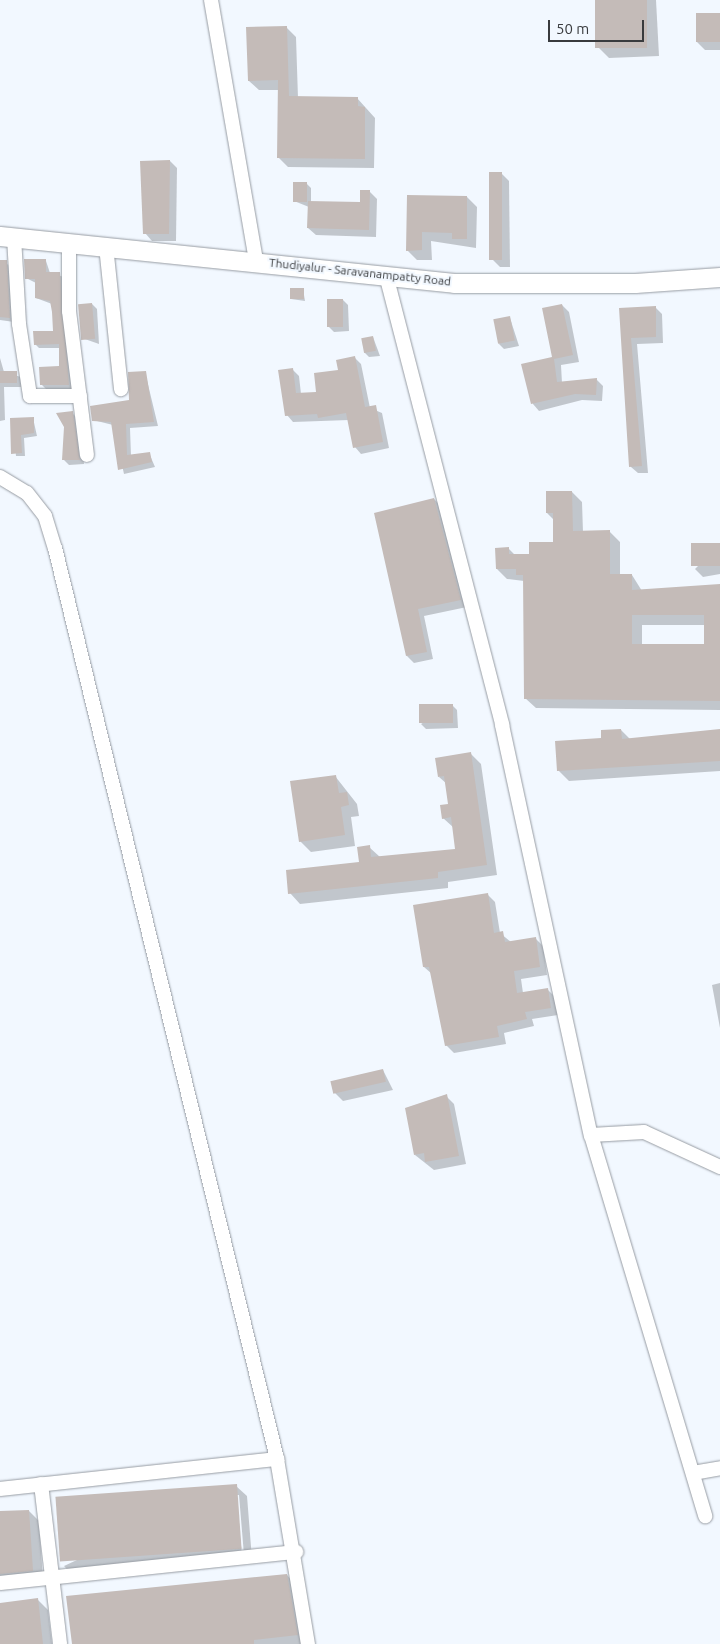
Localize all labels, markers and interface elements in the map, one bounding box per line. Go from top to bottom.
scale bar [550,10,646,42]
text: 50 m [556,20,589,37]
street label: Thudiyalur - Saravanampatty Road [268,255,452,289]

